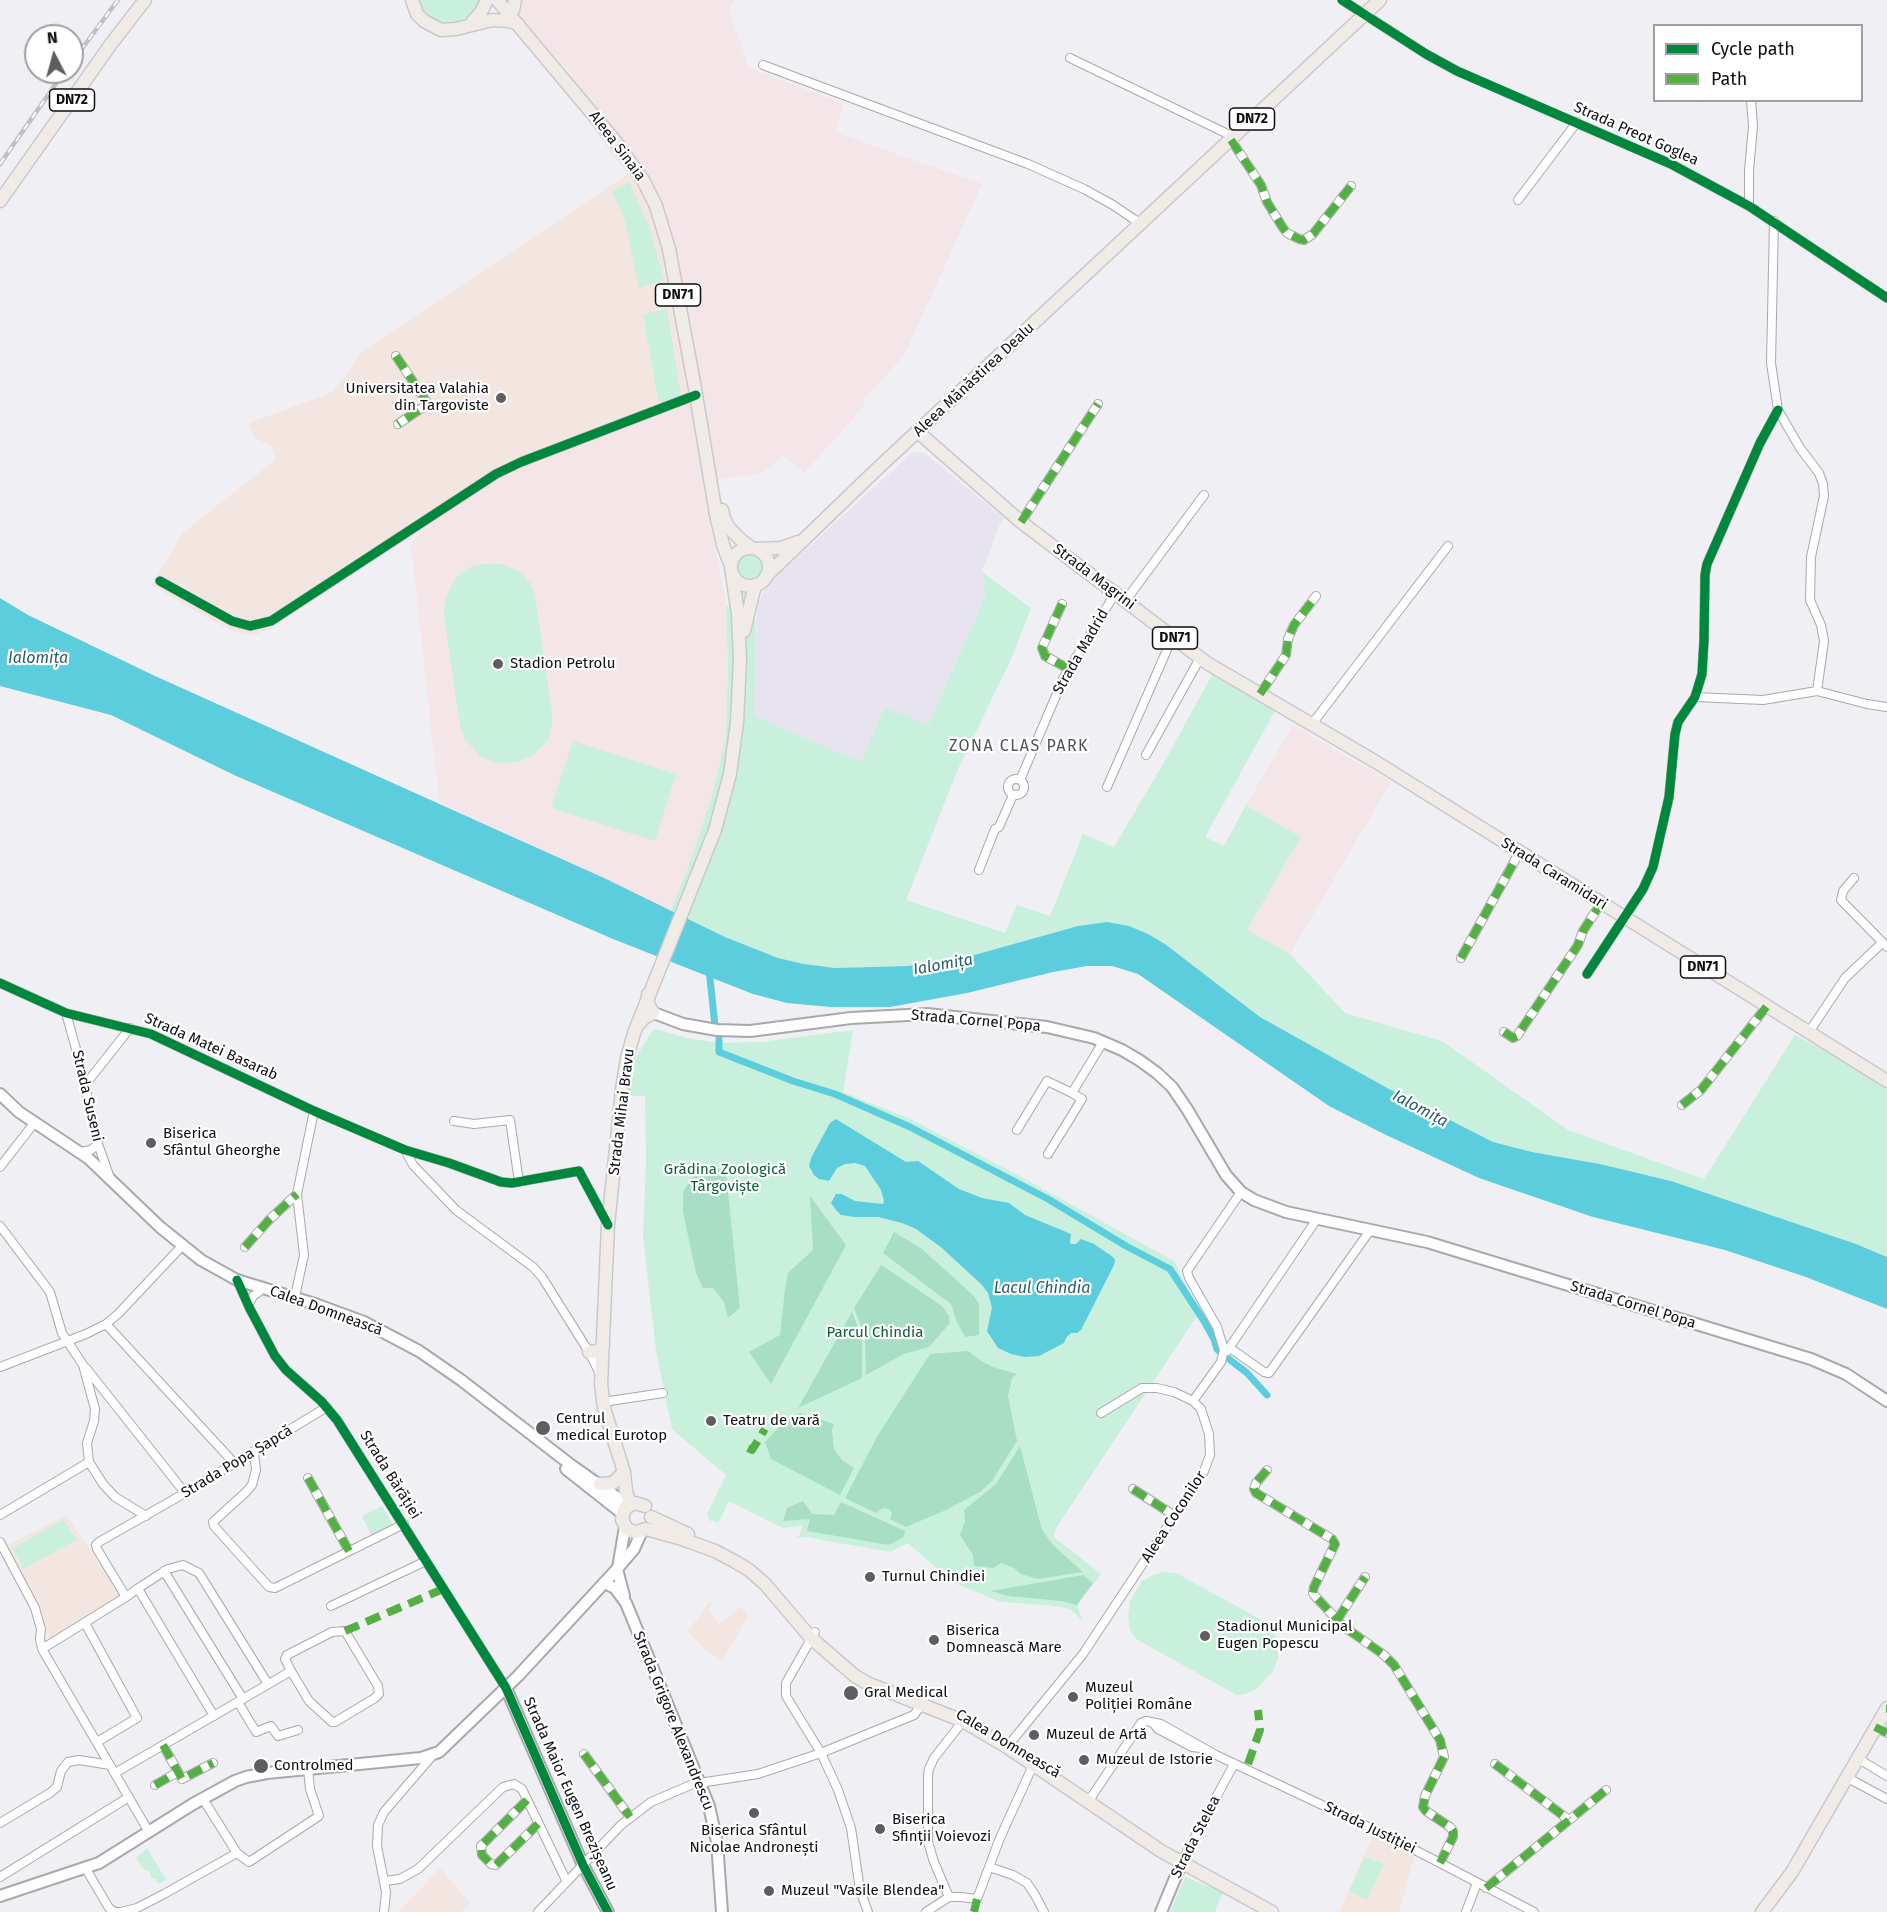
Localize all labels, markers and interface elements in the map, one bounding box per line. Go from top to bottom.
north arrow [24,24,84,84]
legend [1653,24,1863,102]
text: N [46,28,59,48]
text: Cycle path [1711,38,1795,60]
text: Path [1711,68,1747,90]
road number: DN72 [50,89,94,111]
street label: Strada Preot Goglea [1571,98,1701,170]
street label: Aleea Sinaia [585,107,649,185]
road number: DN72 [1230,108,1274,130]
road number: DN71 [656,284,700,306]
street label: Aleea Mănăstirea Dealu [910,319,1038,441]
place label: Universitatea Valahia din Targoviste [346,380,489,415]
marker: Universitatea Valahia din Targoviste [494,391,508,405]
street label: Strada Magrini [1049,540,1139,614]
street label: Strada Madrid [1049,606,1113,698]
road number: DN71 [1152,627,1198,649]
water label: Ialomița [8,649,68,669]
place label: Stadion Petrolu [510,655,615,673]
marker: Stadion Petrolu [491,657,505,671]
district label: ZONA CLAS PARK [949,737,1089,757]
street label: Strada Caramidari [1497,834,1611,914]
water label: Ialomița [912,950,974,980]
road number: DN71 [1680,956,1726,978]
street label: Strada Cornel Popa [910,1006,1042,1036]
street label: Strada Matei Basarab [142,1009,280,1085]
street label: Strada Mihai Bravu [605,1048,639,1176]
street label: Strada Suseni [68,1049,106,1143]
water label: Ialomița [1389,1086,1451,1132]
place label: Biserica Sfântul Gheorghe [163,1125,281,1160]
marker: Biserica Sfântul Gheorghe [144,1136,158,1150]
park label: Grădina Zoologică Târgoviște [664,1161,786,1196]
street label: Strada Cornel Popa [1568,1277,1698,1333]
water label: Lacul Chindia [994,1279,1090,1299]
street label: Calea Domnească [267,1282,385,1340]
park label: Parcul Chindia [827,1324,923,1342]
place label: Centrul medical Eurotop [556,1410,667,1445]
place label: Teatru de vară [723,1412,820,1430]
marker: Teatru de vară [704,1414,718,1428]
marker: Centrul medical Eurotop [534,1419,552,1437]
street label: Strada Popa Șapcă [178,1422,296,1502]
street label: Strada Bărăției [356,1427,424,1523]
street label: Aleea Coconilor [1138,1468,1210,1566]
place label: Turnul Chindiei [882,1568,985,1586]
marker: Turnul Chindiei [863,1570,877,1584]
place label: Stadionul Municipal Eugen Popescu [1217,1618,1352,1653]
place label: Biserica Domnească Mare [946,1622,1062,1657]
street label: Strada Grigore Alexandrescu [629,1629,717,1813]
marker: Stadionul Municipal Eugen Popescu [1198,1629,1212,1643]
marker: Biserica Domnească Mare [927,1633,941,1647]
place label: Muzeul Poliției Române [1085,1679,1192,1714]
marker: Gral Medical [842,1684,860,1702]
place label: Gral Medical [864,1684,948,1702]
marker: Muzeul Poliției Române [1066,1690,1080,1704]
street label: Strada Maior Eugen Brezișeanu [519,1695,621,1893]
street label: Calea Domnească [952,1706,1064,1782]
place label: Muzeul de Artă [1046,1726,1147,1744]
marker: Muzeul de Artă [1027,1728,1041,1742]
place label: Muzeul de Istorie [1096,1751,1213,1769]
marker: Muzeul de Istorie [1077,1753,1091,1767]
marker: Controlmed [252,1757,270,1775]
place label: Controlmed [274,1757,354,1775]
street label: Strada Stelea [1168,1793,1224,1881]
street label: Strada Justiției [1321,1798,1419,1858]
marker: Biserica Sfântul Nicolae Andronești [747,1806,761,1820]
place label: Biserica Sfinții Voievozi [892,1811,991,1846]
place label: Biserica Sfântul Nicolae Andronești [690,1822,818,1857]
marker: Biserica Sfinții Voievozi [873,1822,887,1836]
place label: Muzeul "Vasile Blendea" [781,1882,944,1900]
marker: Muzeul "Vasile Blendea" [762,1884,776,1898]

